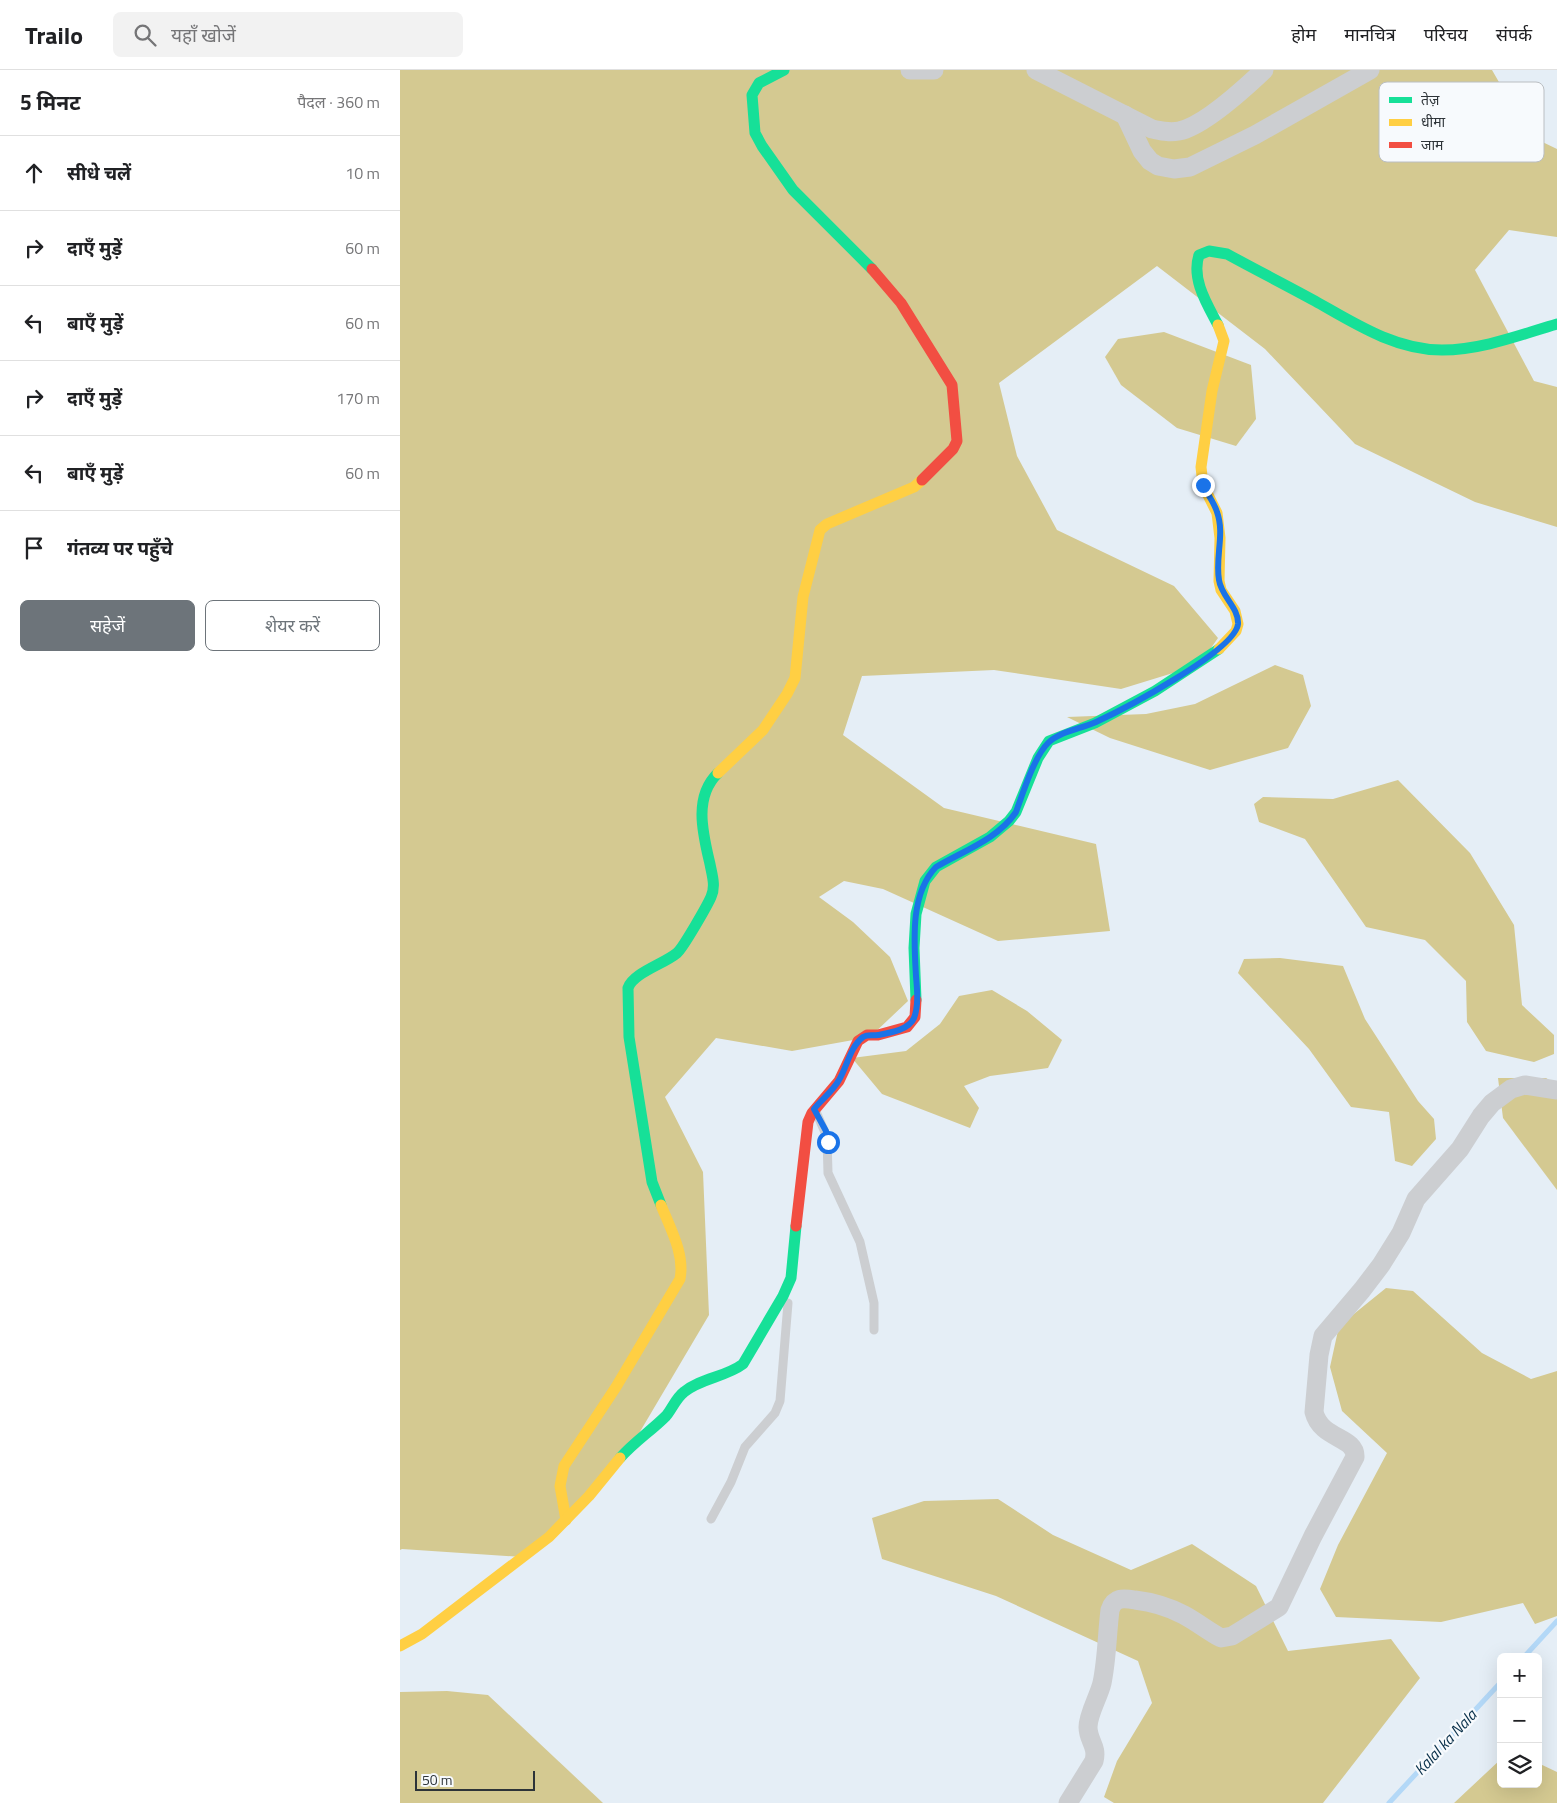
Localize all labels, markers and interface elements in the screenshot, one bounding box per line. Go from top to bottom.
search box [113,12,463,57]
text: Trailo [25,17,83,53]
text: यहाँ खोजें [171,20,236,49]
icon: search [131,21,159,49]
text: होम [1291,21,1316,48]
text: मानचित्र [1344,21,1396,48]
text: परिचय [1424,21,1468,48]
text: संपर्क [1496,21,1532,48]
legend [1379,82,1544,162]
text: 5 मिनट [20,86,80,118]
text: तेज़ [1421,89,1440,110]
text: पैदल · 360 m [297,90,380,114]
text: धीमा [1421,111,1446,132]
text: जाम [1421,134,1444,155]
text: सीधे चलें [67,158,131,187]
icon: ahead [20,159,48,187]
text: 10 m [345,161,380,185]
text: दाएँ मुड़ें [67,233,122,262]
icon: right [20,234,48,262]
text: 60 m [345,236,380,260]
text: बाएँ मुड़ें [67,308,123,337]
icon: left [20,309,48,337]
text: 60 m [345,311,380,335]
text: दाएँ मुड़ें [67,383,122,412]
icon: right [20,384,48,412]
text: 170 m [336,386,380,410]
text: बाएँ मुड़ें [67,458,123,487]
icon: left [20,459,48,487]
text: 60 m [345,461,380,485]
route end [1192,474,1215,497]
text: गंतव्य पर पहुँचे [67,533,173,562]
icon: arrive [20,534,48,562]
button: सहेजें [20,600,195,651]
button: शेयर करें [205,600,380,651]
route start [817,1131,840,1154]
map controls [1497,1653,1542,1788]
button: + [1497,1653,1542,1698]
button: − [1497,1698,1542,1743]
water label: Kalal ka Nala [1408,1703,1483,1780]
button: layers [1497,1743,1542,1788]
scale bar [415,1768,535,1791]
text: 50 m [422,1769,452,1790]

